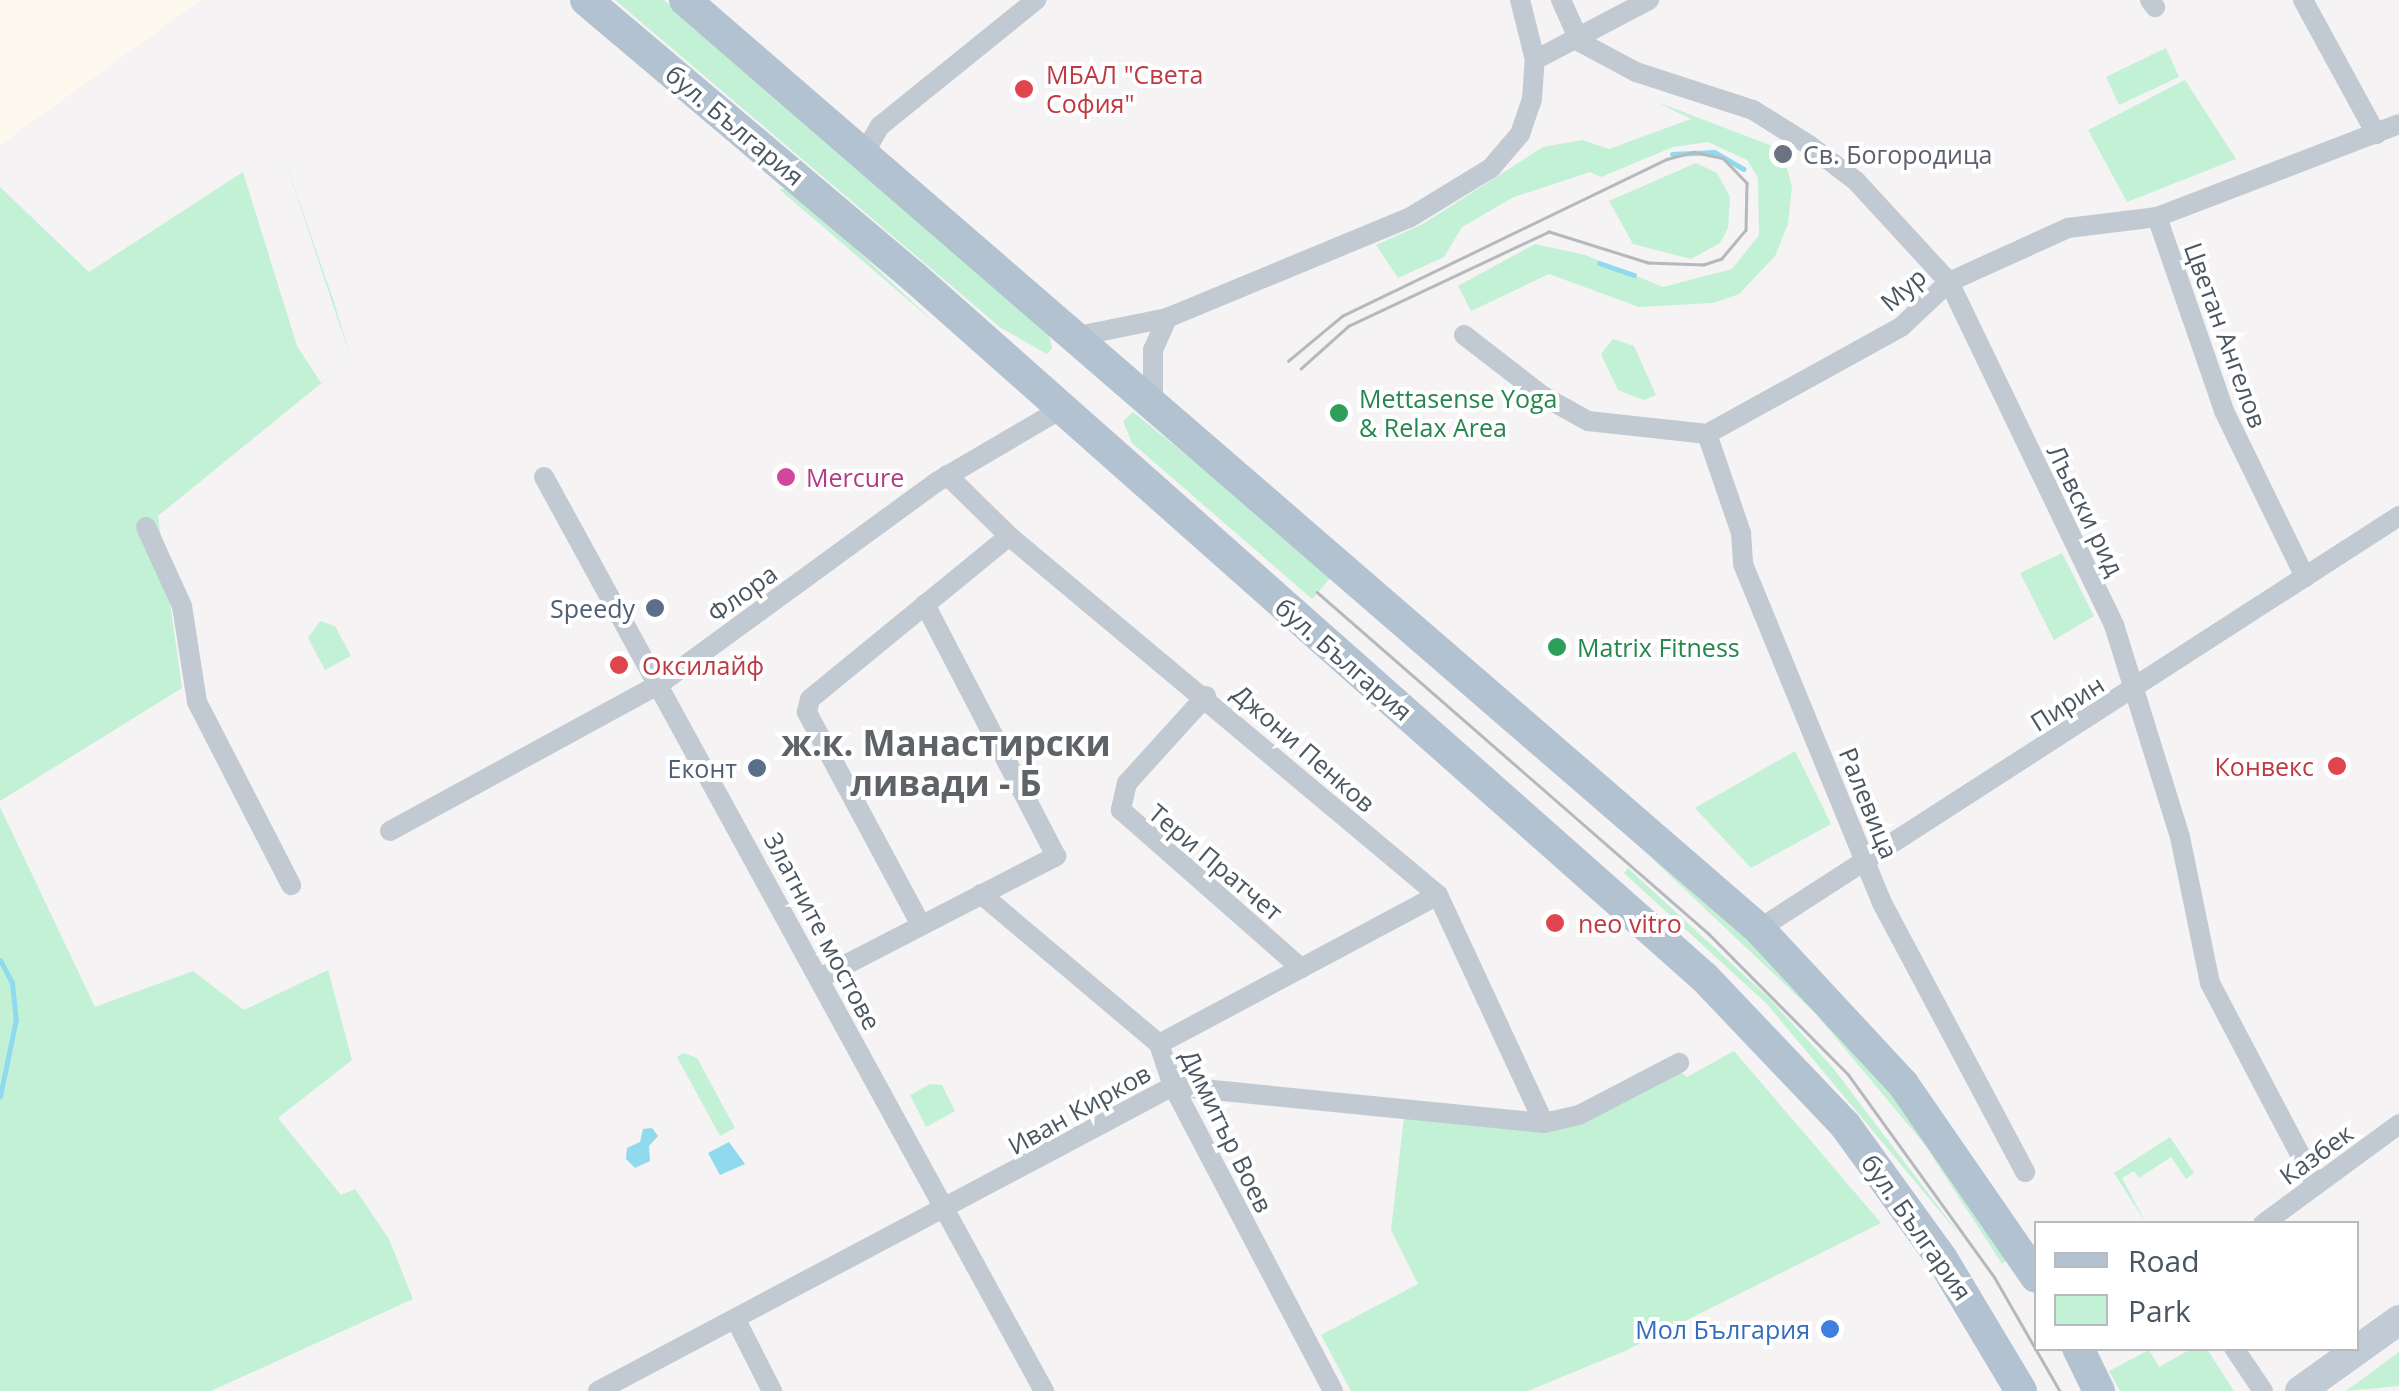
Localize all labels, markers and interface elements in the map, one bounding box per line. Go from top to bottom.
street label: бул. България [660,58,810,192]
place label: МБАЛ "Света София" [1046,60,1203,119]
marker: МБАЛ "Света София" [1011,76,1037,102]
place label: Св. Богородица [1803,139,1992,169]
marker: Св. Богородица [1772,143,1794,165]
street label: Цветан Ангелов [2179,238,2273,432]
street label: Мур [1874,261,1932,317]
place label: Mettasense Yoga & Relax Area [1359,384,1557,443]
marker: Mettasense Yoga & Relax Area [1328,402,1350,424]
street label: Лъвски рид [2041,440,2131,580]
place label: Mercure [806,462,904,492]
marker: Mercure [775,466,797,488]
street label: Флора [701,558,783,628]
street label: бул. България [1270,592,1418,726]
place label: Speedy [550,593,635,623]
marker: Speedy [644,597,666,619]
place label: Matrix Fitness [1577,632,1740,662]
marker: Matrix Fitness [1546,636,1568,658]
place label: Оксилайф [642,650,764,680]
marker: Оксилайф [606,652,632,678]
street label: Пирин [2025,669,2109,737]
street label: Джони Пенков [1227,678,1381,818]
district label: ж.к. Манастирски ливади - Б [781,722,1111,804]
street label: Ралевица [1833,743,1905,863]
place label: Конвекс [2215,751,2314,781]
place label: Еконт [668,753,737,783]
marker: Конвекс [2324,753,2350,779]
marker: Еконт [746,757,768,779]
street label: Тери Пратчет [1143,797,1289,927]
street label: Златните мостове [758,827,888,1035]
place label: neo vitro [1578,908,1682,938]
marker: neo vitro [1542,910,1568,936]
street label: Димитър Воев [1175,1045,1279,1217]
street label: Иван Кирков [1003,1058,1155,1160]
street label: Казбек [2274,1117,2358,1191]
street label: бул. България [1856,1148,1978,1306]
legend [2034,1221,2359,1351]
text: Road [2128,1240,2200,1281]
text: Park [2128,1290,2191,1331]
place label: Мол България [1635,1314,1810,1344]
marker: Мол България [1819,1318,1841,1340]

